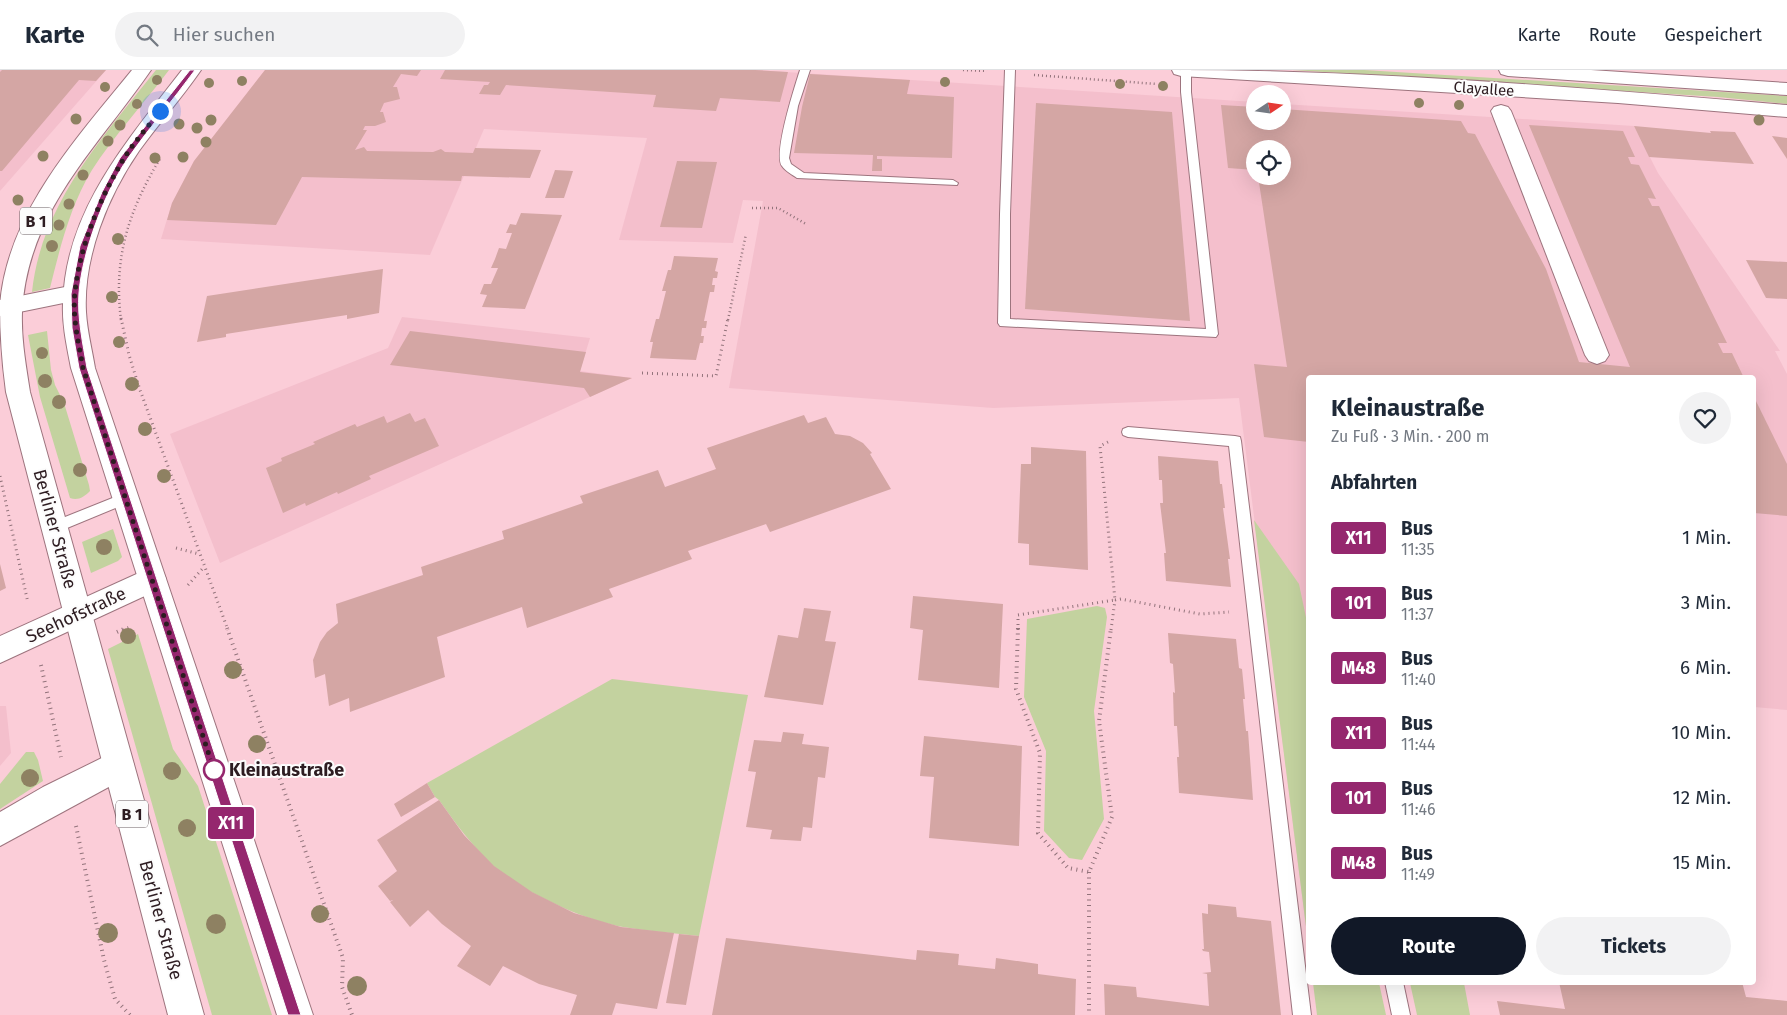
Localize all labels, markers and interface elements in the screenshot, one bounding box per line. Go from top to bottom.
search box [115,12,465,57]
text: Karte [25,21,85,49]
icon: search [133,21,161,49]
text: Hier suchen [173,23,275,46]
text: Karte [1518,24,1561,46]
text: Route [1589,24,1636,46]
text: Gespeichert [1664,24,1762,46]
street label: Clayallee [1453,78,1515,100]
north arrow [1246,85,1291,130]
map controls [1246,85,1291,185]
your location [148,99,173,124]
button: locate [1246,140,1291,185]
road number: B 1 [20,208,52,234]
button: heart [1679,392,1731,444]
text: Kleinaustraße [1331,394,1485,422]
text: Zu Fuß · 3 Min. · 200 m [1331,427,1489,446]
street label: Berliner Straße [28,467,82,591]
text: Abfahrten [1331,471,1417,494]
text: Bus [1401,517,1433,540]
text: 1 Min. [1682,526,1731,549]
text: X11 [1345,527,1372,549]
text: 11:35 [1401,540,1435,559]
street label: Seehofstraße [22,582,130,648]
text: Bus [1401,582,1433,605]
text: 3 Min. [1681,591,1731,614]
text: 101 [1345,592,1372,614]
text: 11:37 [1401,605,1434,624]
text: Bus [1401,647,1433,670]
text: 6 Min. [1680,656,1731,679]
text: M48 [1341,657,1376,679]
text: 11:40 [1401,670,1436,689]
text: Bus [1401,712,1433,735]
text: 10 Min. [1671,721,1731,744]
text: X11 [1345,722,1372,744]
text: 11:44 [1401,735,1435,754]
marker: Kleinaustraße [203,759,225,781]
place label: Kleinaustraße [229,759,344,781]
text: Bus [1401,777,1433,800]
text: 12 Min. [1672,786,1731,809]
text: 101 [1345,787,1372,809]
text: 11:46 [1401,800,1435,819]
road number: B 1 [116,801,148,828]
line badge: X11 [202,807,260,839]
text: X11 [218,812,244,834]
text: Bus [1401,842,1433,865]
text: 15 Min. [1672,851,1731,874]
text: M48 [1341,852,1376,874]
street label: Berliner Straße [134,858,188,982]
text: 11:49 [1401,865,1435,884]
button: Route [1331,917,1526,975]
button: Tickets [1536,917,1731,975]

